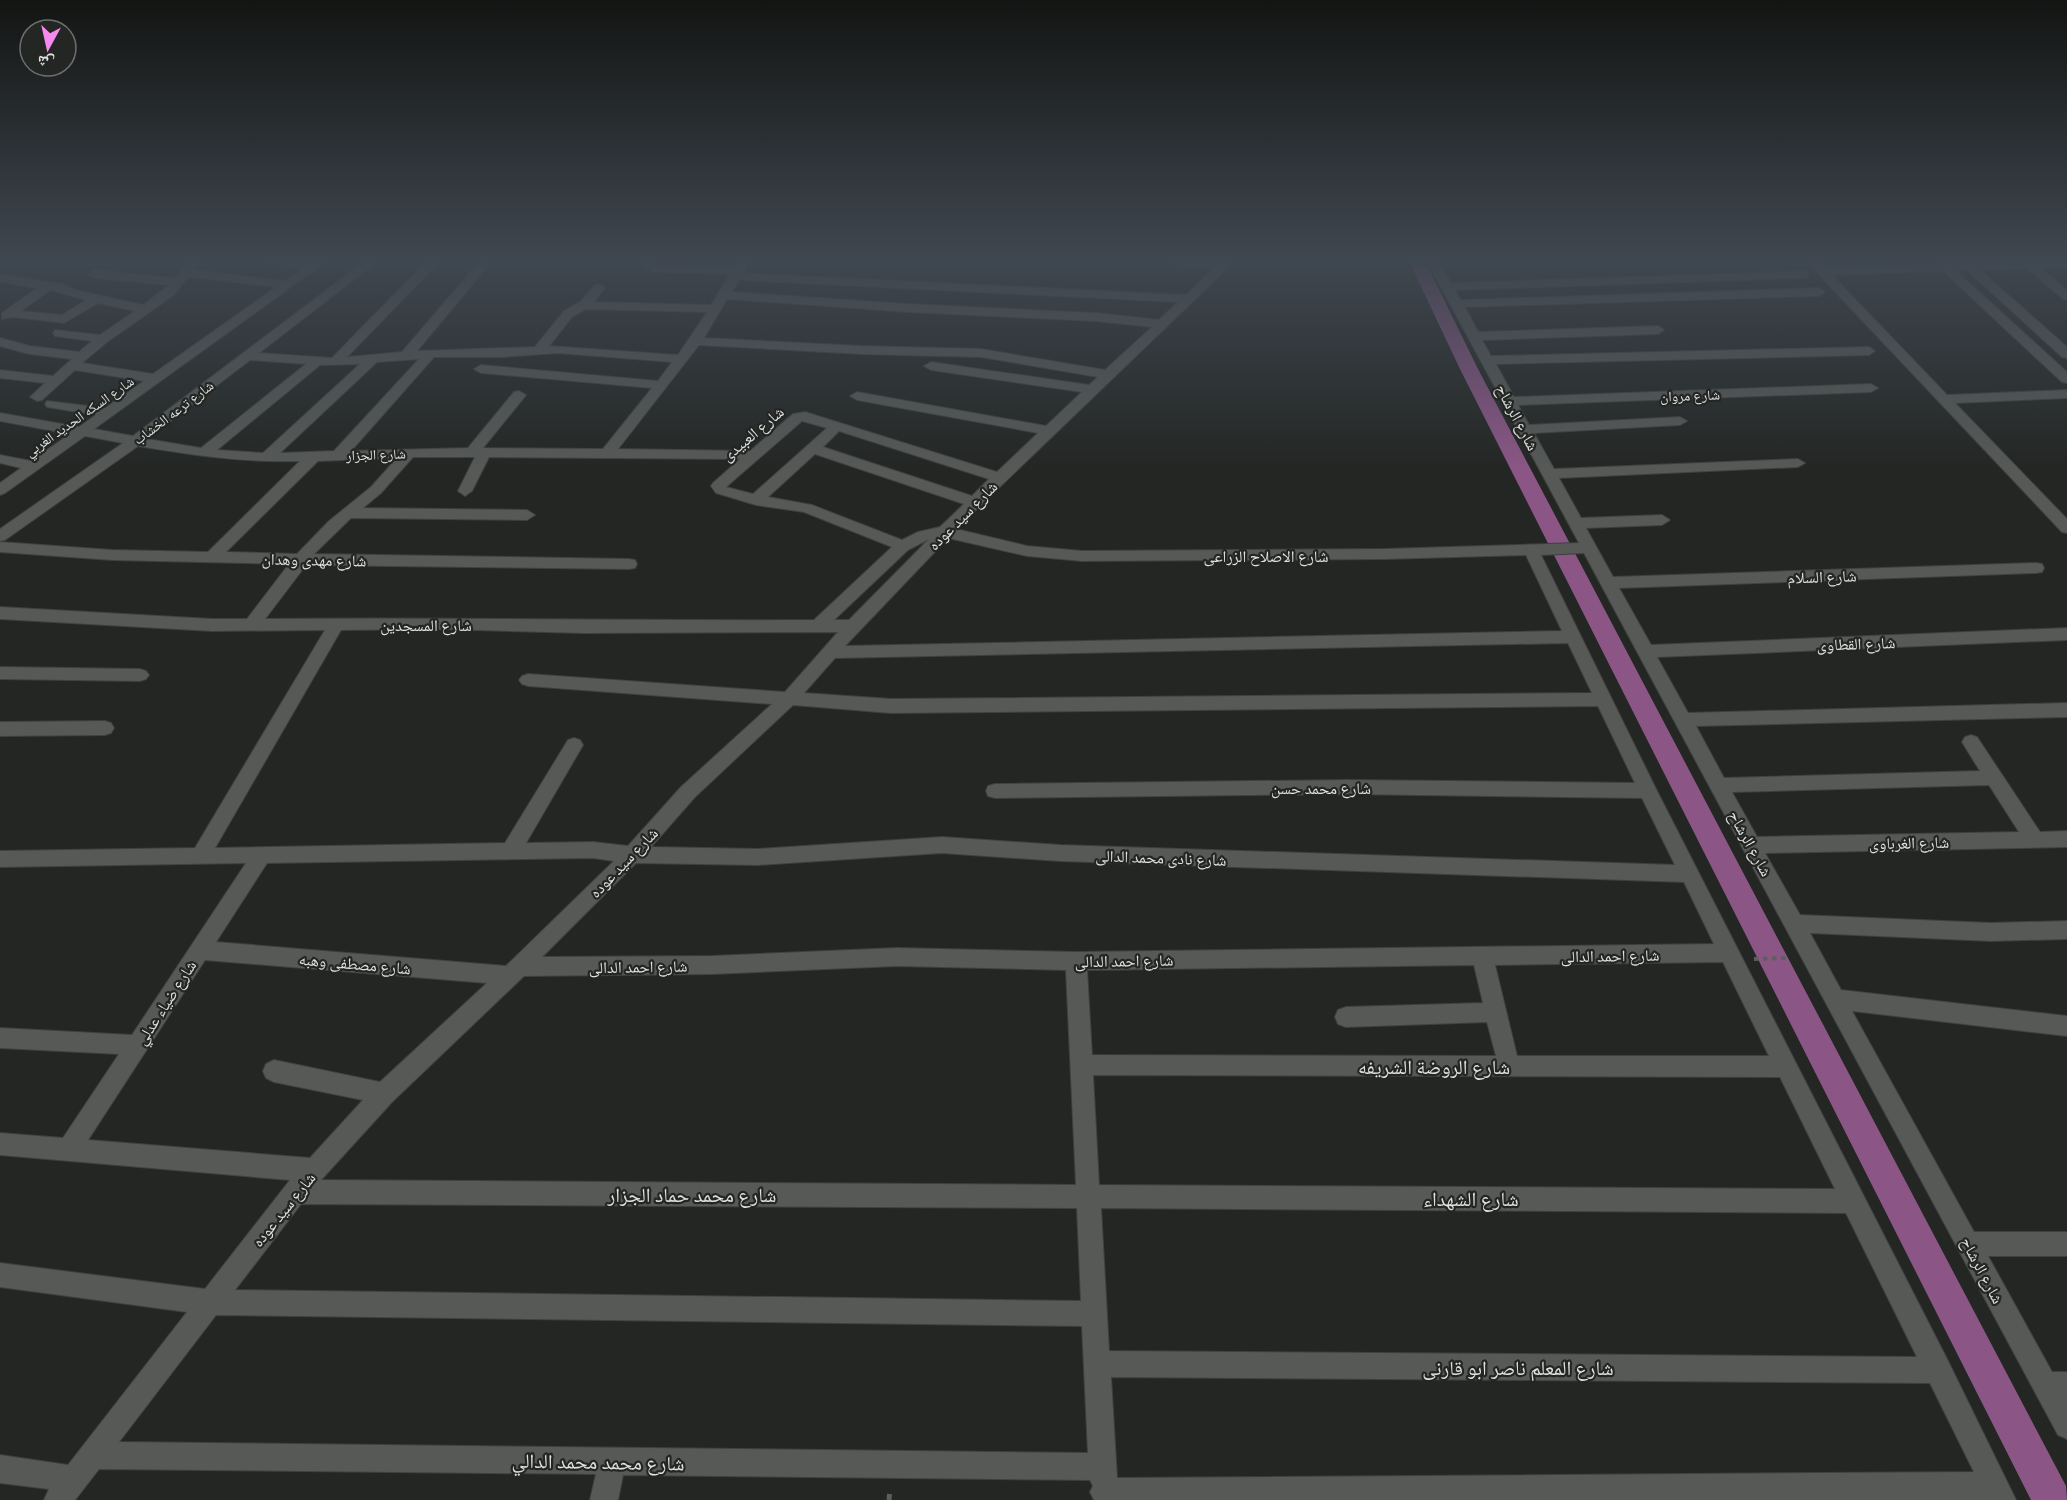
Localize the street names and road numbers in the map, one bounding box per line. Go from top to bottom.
street label: شارع السكه الحديد الغربي [21,372,139,463]
street label: شارع ترعه الخشاب [130,376,218,449]
street label: شارع الرشاح [1491,381,1543,454]
street label: شارع مروان [1660,385,1720,407]
street label: شارع العبيدى [717,401,788,466]
street label: شارع الجزار [345,444,406,466]
street label: شارع سيد عوده [923,476,1002,555]
street label: شارع الاصلاح الزراعى [1204,546,1328,567]
street label: شارع مهدى وهدان [261,549,367,571]
street label: شارع السلام [1787,565,1857,589]
street label: شارع المسجدين [380,615,472,636]
street label: شارع القطاوى [1816,632,1896,656]
street label: شارع محمد حسن [1271,778,1371,799]
street label: شارع الرشاح [1723,807,1777,880]
street label: شارع سيد عوده [585,823,663,902]
street label: شارع الغرباوى [1869,832,1949,854]
street label: شارع نادى محمد الدالى [1095,845,1227,871]
street label: شارع احمد الدالى [1560,945,1660,967]
street label: شارع مصطفى وهبه [298,949,412,979]
street label: شارع احمد الدالى [1074,950,1174,972]
street label: شارع ضياء عدلي [131,956,203,1050]
street label: شارع احمد الدالى [588,956,688,978]
street label: شارع الروضة الشريفه [1358,1054,1510,1080]
street label: شارع سيد عوده [247,1168,320,1251]
street label: شارع محمد حماد الجزار [607,1182,776,1208]
street label: شارع الشهداء [1423,1186,1519,1212]
street label: شارع الرشاح [1956,1234,2008,1307]
street label: شارع المعلم ناصر ابو قارنى [1422,1355,1614,1382]
street label: شارع محمد محمد الدالي [511,1447,685,1480]

